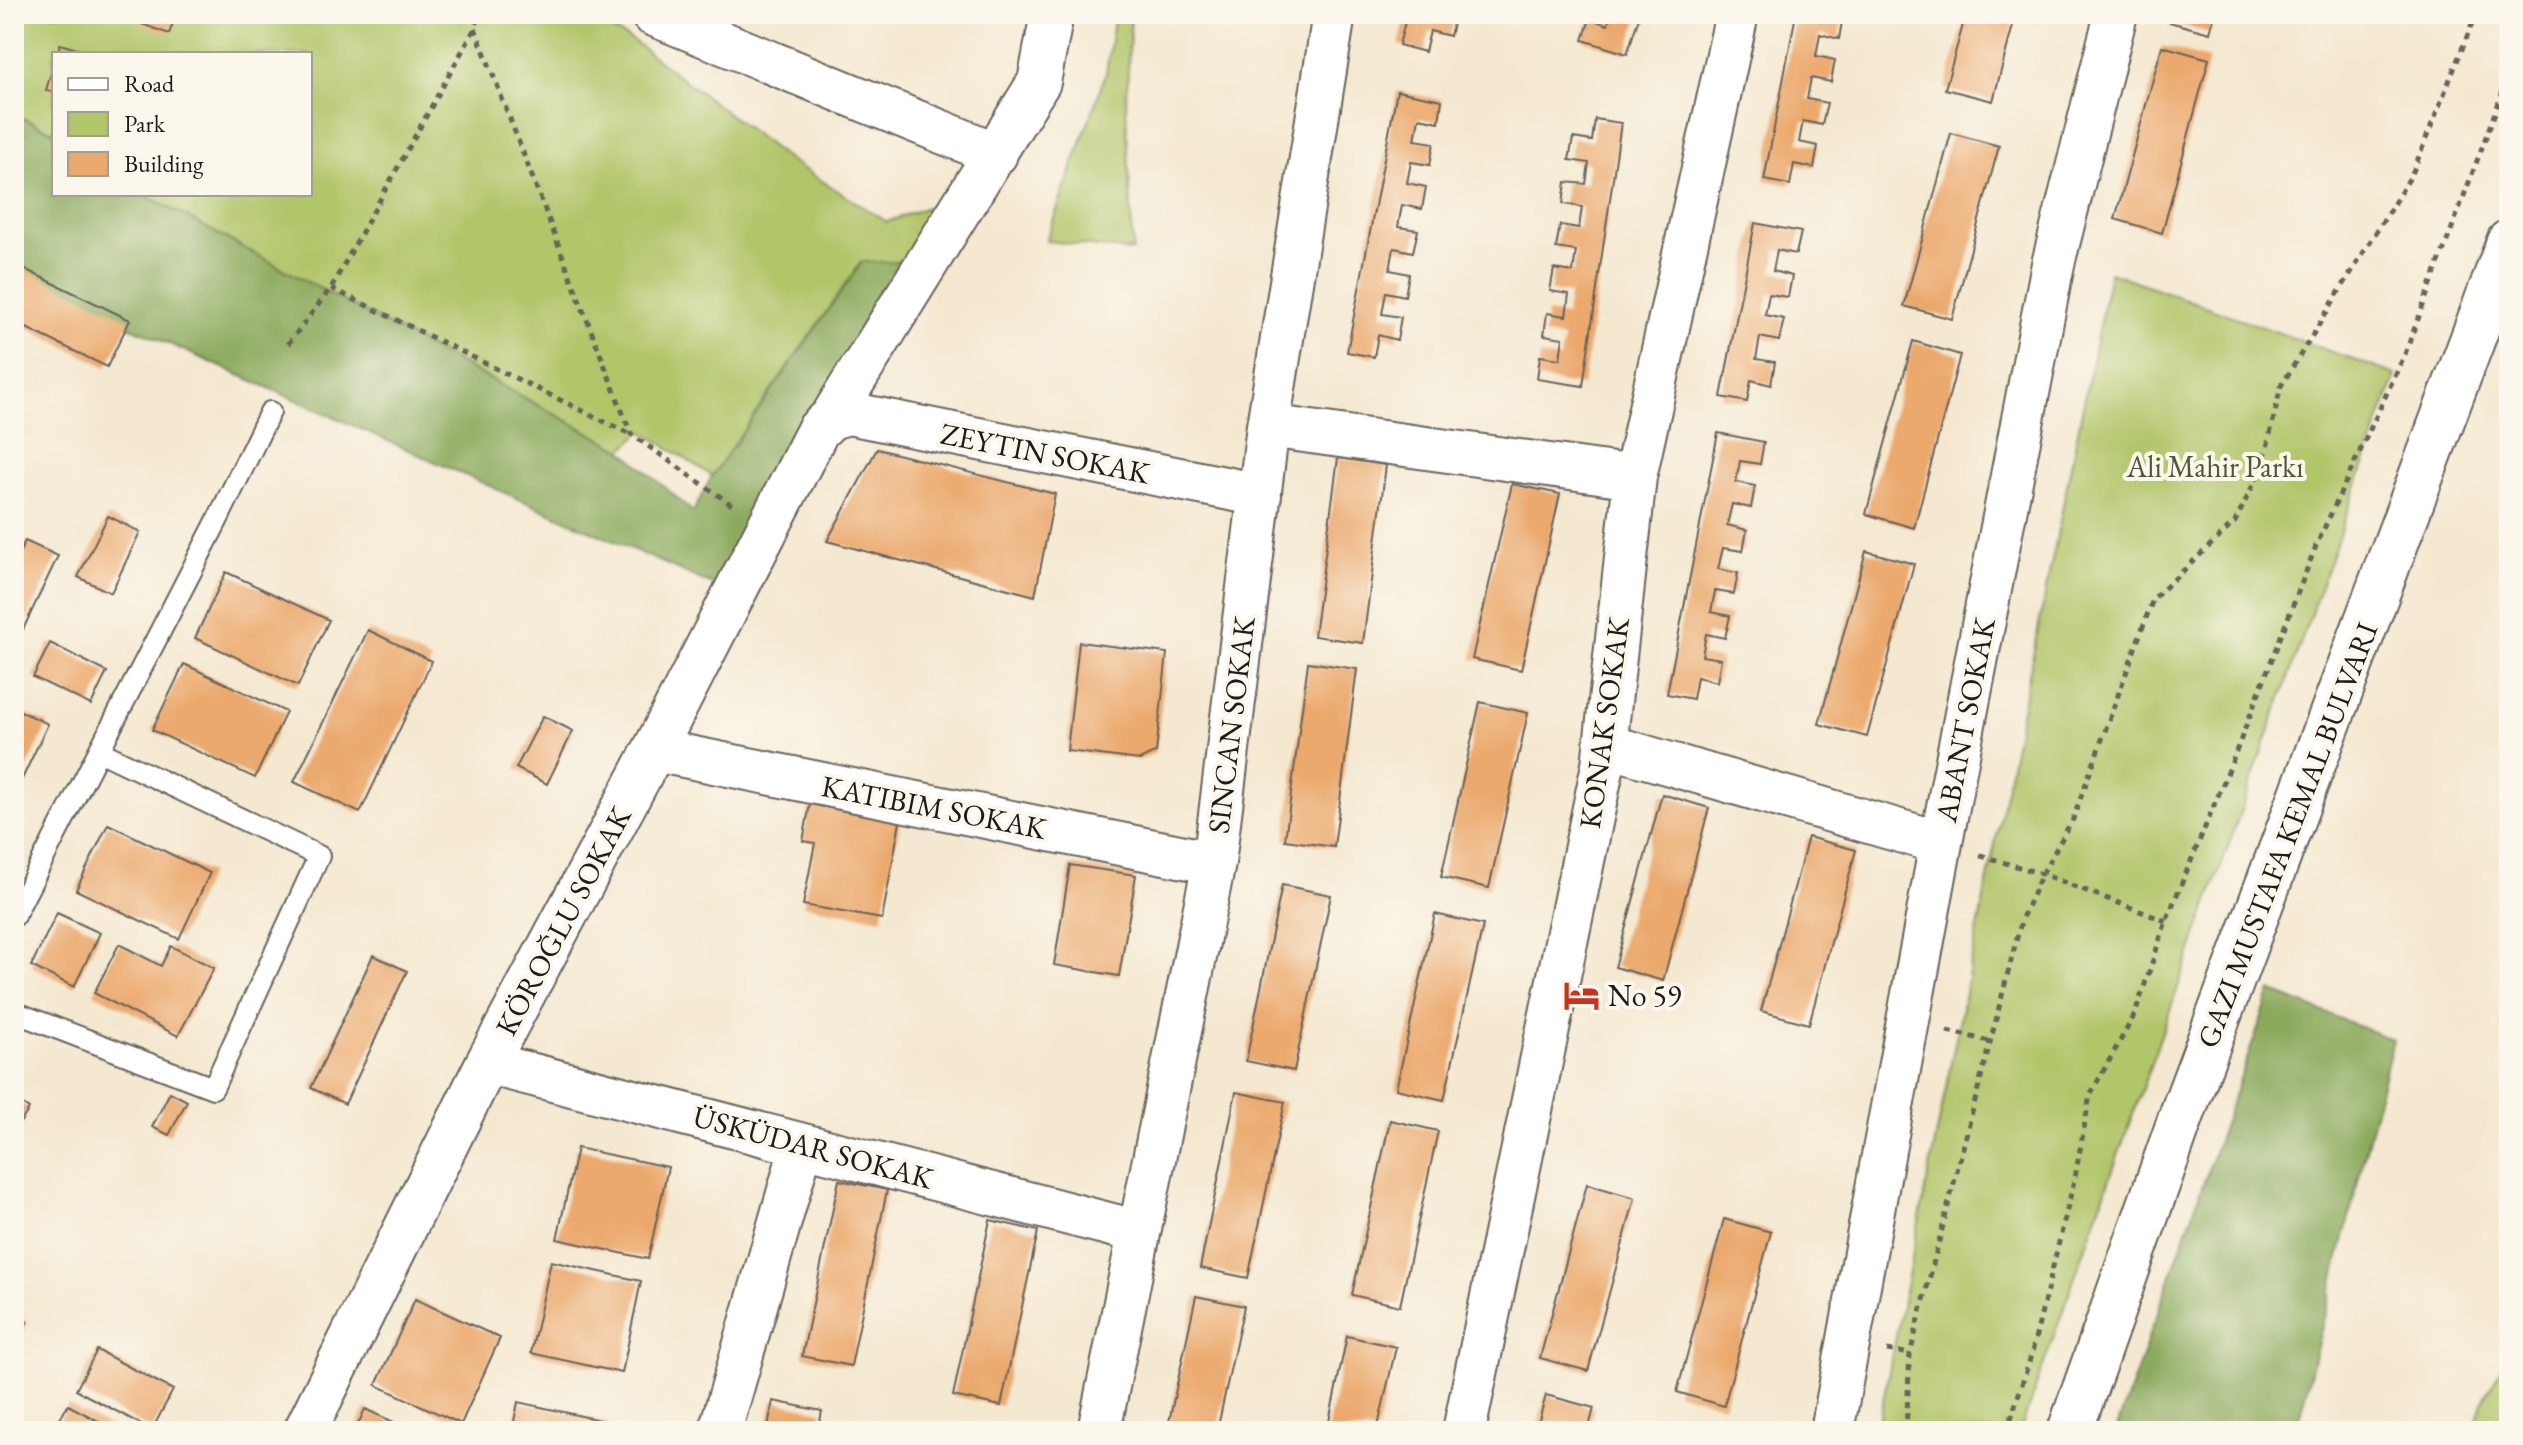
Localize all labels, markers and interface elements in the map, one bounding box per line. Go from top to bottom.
legend [52,52,312,196]
text: Road [124,68,175,99]
text: Park [124,108,166,139]
text: Building [124,148,204,179]
street label: ZEYTIN SOKAK [937,414,1153,492]
park label: Ali Mahir Parkı [2126,447,2304,486]
street label: SINCAN SOKAK [1198,614,1264,836]
street label: KONAK SOKAK [1570,614,1638,831]
street label: ABANT SOKAK [1926,614,2004,827]
street label: GAZI MUSTAFA KEMAL BULVARI [2188,617,2386,1053]
street label: KATIBIM SOKAK [818,766,1050,848]
street label: KÖROĞLU SOKAK [486,799,640,1042]
hotel icon: No 59 [1563,976,1601,1014]
place label: No 59 [1608,976,1681,1015]
street label: ÜSKÜDAR SOKAK [689,1096,938,1198]

